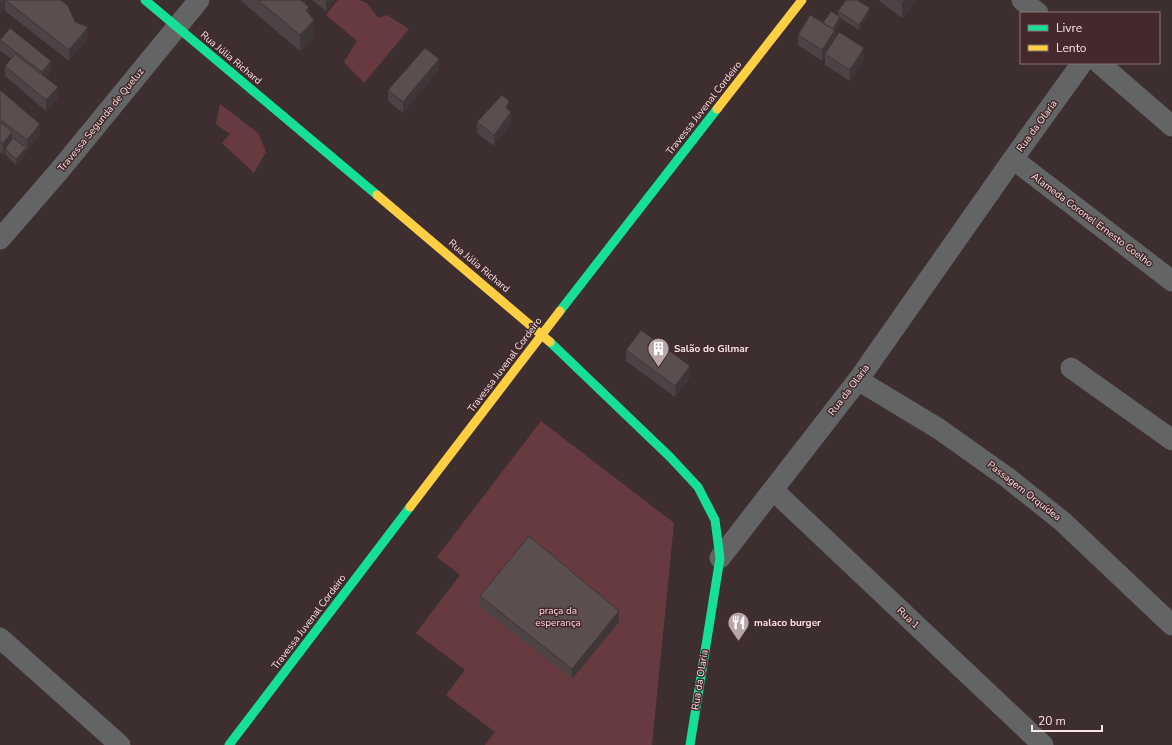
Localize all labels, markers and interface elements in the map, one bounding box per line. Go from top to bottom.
legend [1020,12,1160,64]
text: Livre [1056,20,1082,36]
street label: Rua Júlia Richard [197,28,265,88]
text: Lento [1056,40,1087,56]
street label: Travessa Juvenal Cordeiro [663,58,745,158]
street label: Travessa Segunda de Queluz [55,65,148,175]
street label: Rua da Olaria [1013,97,1061,155]
street label: Alameda Coronel Ernesto Coelho [1028,170,1156,271]
street label: Rua Júlia Richard [445,236,513,296]
street label: Travessa Juvenal Cordeiro [465,314,546,415]
building icon: Salão do Gilmar [645,336,671,369]
place label: Salão do Gilmar [674,342,749,356]
street label: Rua da Olaria [825,361,873,419]
street label: Passagem Orquídea [984,458,1064,524]
street label: Travessa Juvenal Cordeiro [269,571,350,672]
park label: praça da esperança [535,604,581,630]
street label: Rua 1 [894,604,922,632]
restaurant icon: malaco burger [725,610,751,643]
place label: malaco burger [754,616,821,630]
street label: Rua da Olaria [688,649,712,711]
scale bar [1032,707,1102,733]
text: 20 m [1038,713,1066,729]

